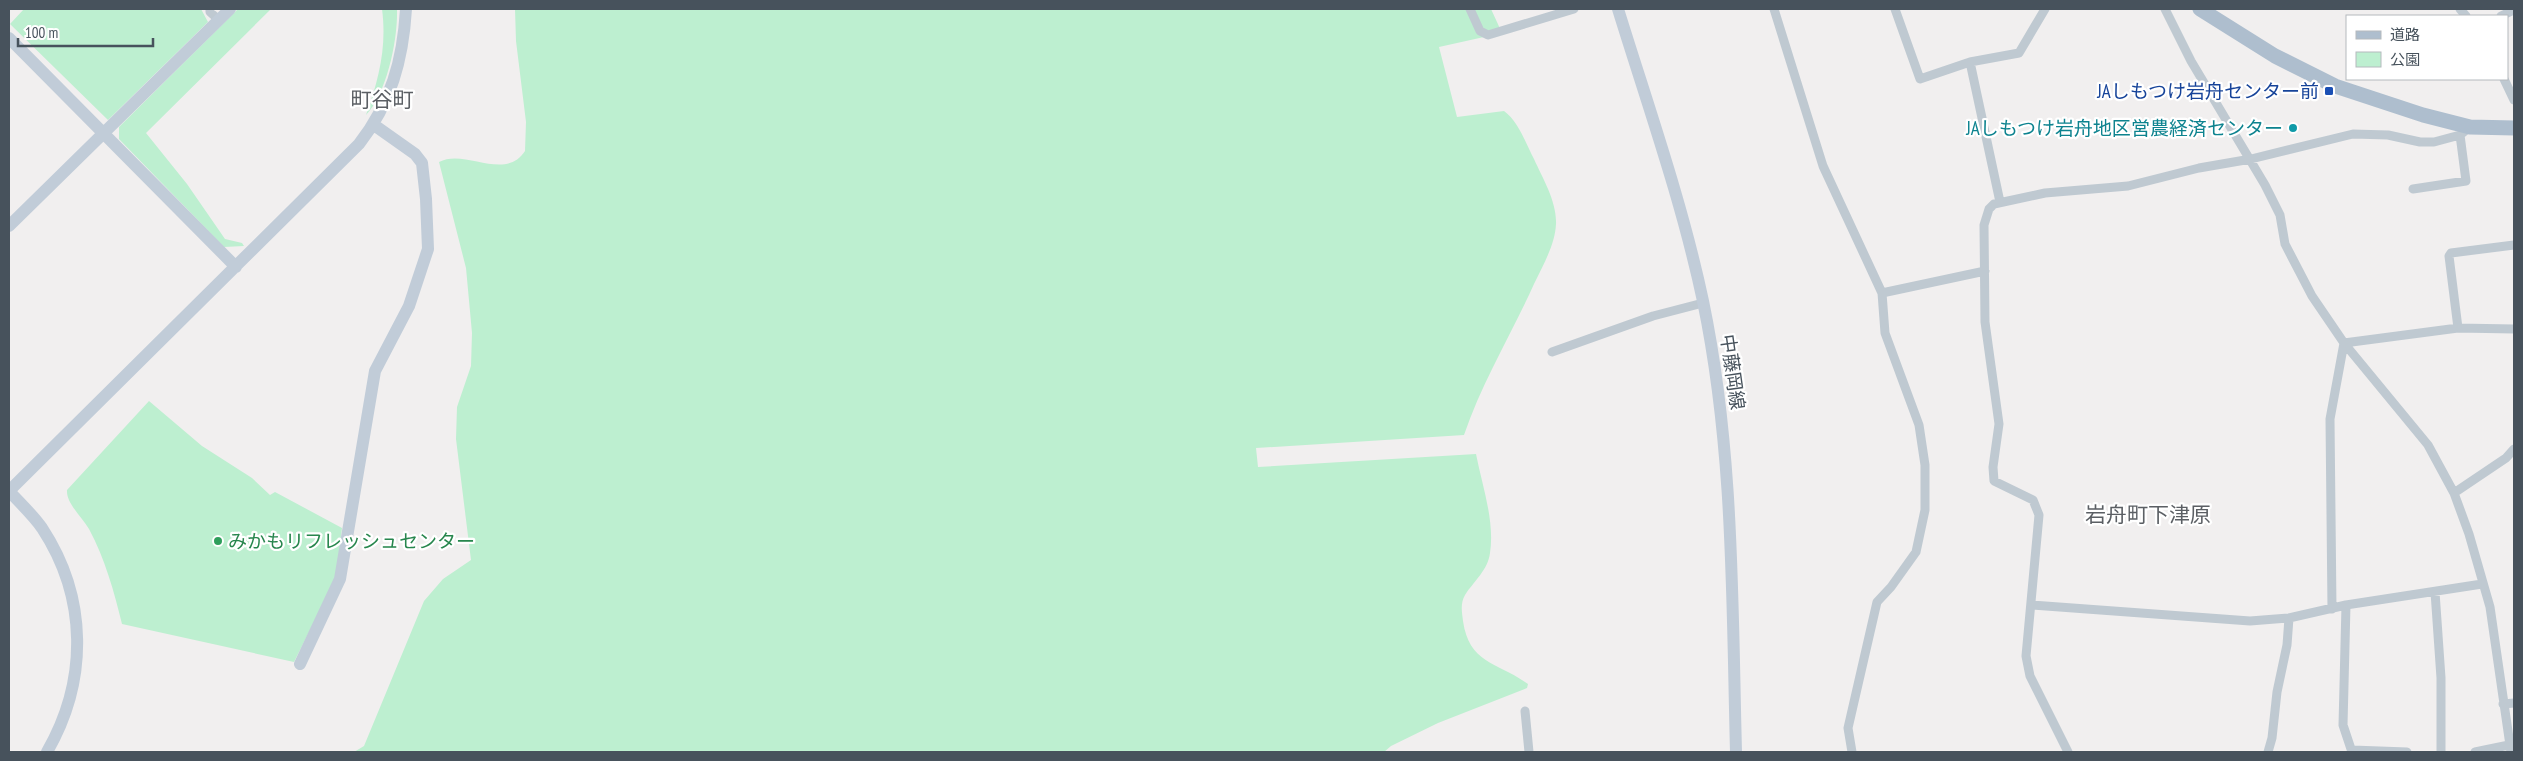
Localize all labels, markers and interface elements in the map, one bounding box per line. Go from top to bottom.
scale bar [18,15,152,47]
legend [2346,15,2508,80]
text: 100 m [25,23,58,42]
text: 道路 [2390,25,2420,44]
text: 公園 [2390,50,2420,69]
place label: JAしもつけ岩舟センター前 [2096,79,2319,103]
marker: JAしもつけ岩舟センター前 [2323,85,2335,97]
district label: 町谷町 [351,86,414,113]
place label: JAしもつけ岩舟地区営農経済センター [1965,116,2283,140]
marker: JAしもつけ岩舟地区営農経済センター [2287,122,2299,134]
street label: 中藤岡線 [1716,333,1750,411]
district label: 岩舟町下津原 [2085,501,2211,528]
place label: みかもリフレッシュセンター [228,529,475,553]
marker: みかもリフレッシュセンター [212,535,224,547]

